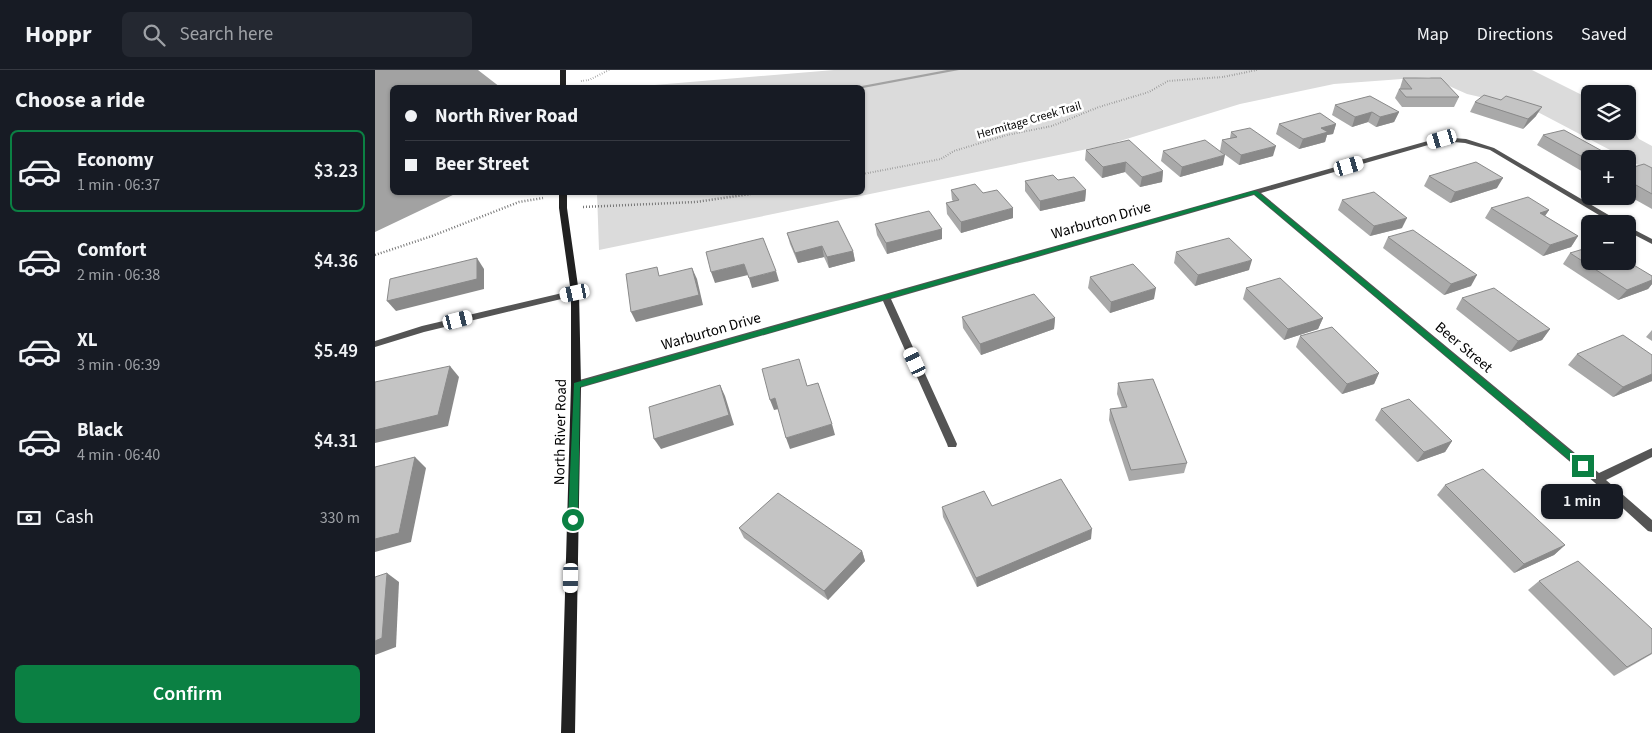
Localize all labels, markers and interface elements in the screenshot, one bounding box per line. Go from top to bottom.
search box [122,12,472,57]
text: Hoppr [25,17,92,52]
icon: search [140,21,168,49]
text: Search here [180,21,273,48]
text: Map [1417,22,1449,47]
text: Directions [1477,22,1553,47]
text: Saved [1581,22,1627,47]
text: Choose a ride [15,84,145,116]
map controls [1581,85,1636,270]
button: layers [1581,85,1636,140]
street label: Hermitage Creek Trail [975,97,1083,144]
text: North River Road [435,103,578,130]
car [1425,128,1458,150]
text: Economy [77,147,154,174]
icon: car [17,149,62,194]
button: + [1581,150,1636,205]
text: Beer Street [435,151,529,178]
car [1332,155,1365,177]
text: $3.23 [314,158,358,185]
text: 1 min · 06:37 [77,174,160,196]
street label: Warburton Drive [1049,196,1153,245]
button: − [1581,215,1636,270]
text: Comfort [77,237,147,264]
icon: car [17,239,62,284]
text: $4.36 [314,248,358,275]
text: 2 min · 06:38 [77,264,160,286]
car [558,283,591,303]
street label: Warburton Drive [659,307,763,356]
car [441,309,474,331]
street label: Beer Street [1430,317,1497,378]
text: XL [77,327,98,354]
icon: car [17,329,62,374]
text: $5.49 [314,338,358,365]
car [901,345,928,379]
text: 3 min · 06:39 [77,354,160,376]
street label: North River Road [549,379,572,485]
text: Black [77,417,123,444]
icon: car [17,419,62,464]
text: $4.31 [314,428,358,455]
text: 4 min · 06:40 [77,444,160,466]
route end [1572,455,1594,477]
callout: 1 min [1542,484,1624,518]
text: 1 min [1563,490,1601,512]
icon: cash [15,504,43,532]
text: Cash [55,504,94,531]
text: 330 m [320,507,360,529]
route start [562,509,584,531]
car [563,563,578,593]
button: Confirm [15,665,360,723]

